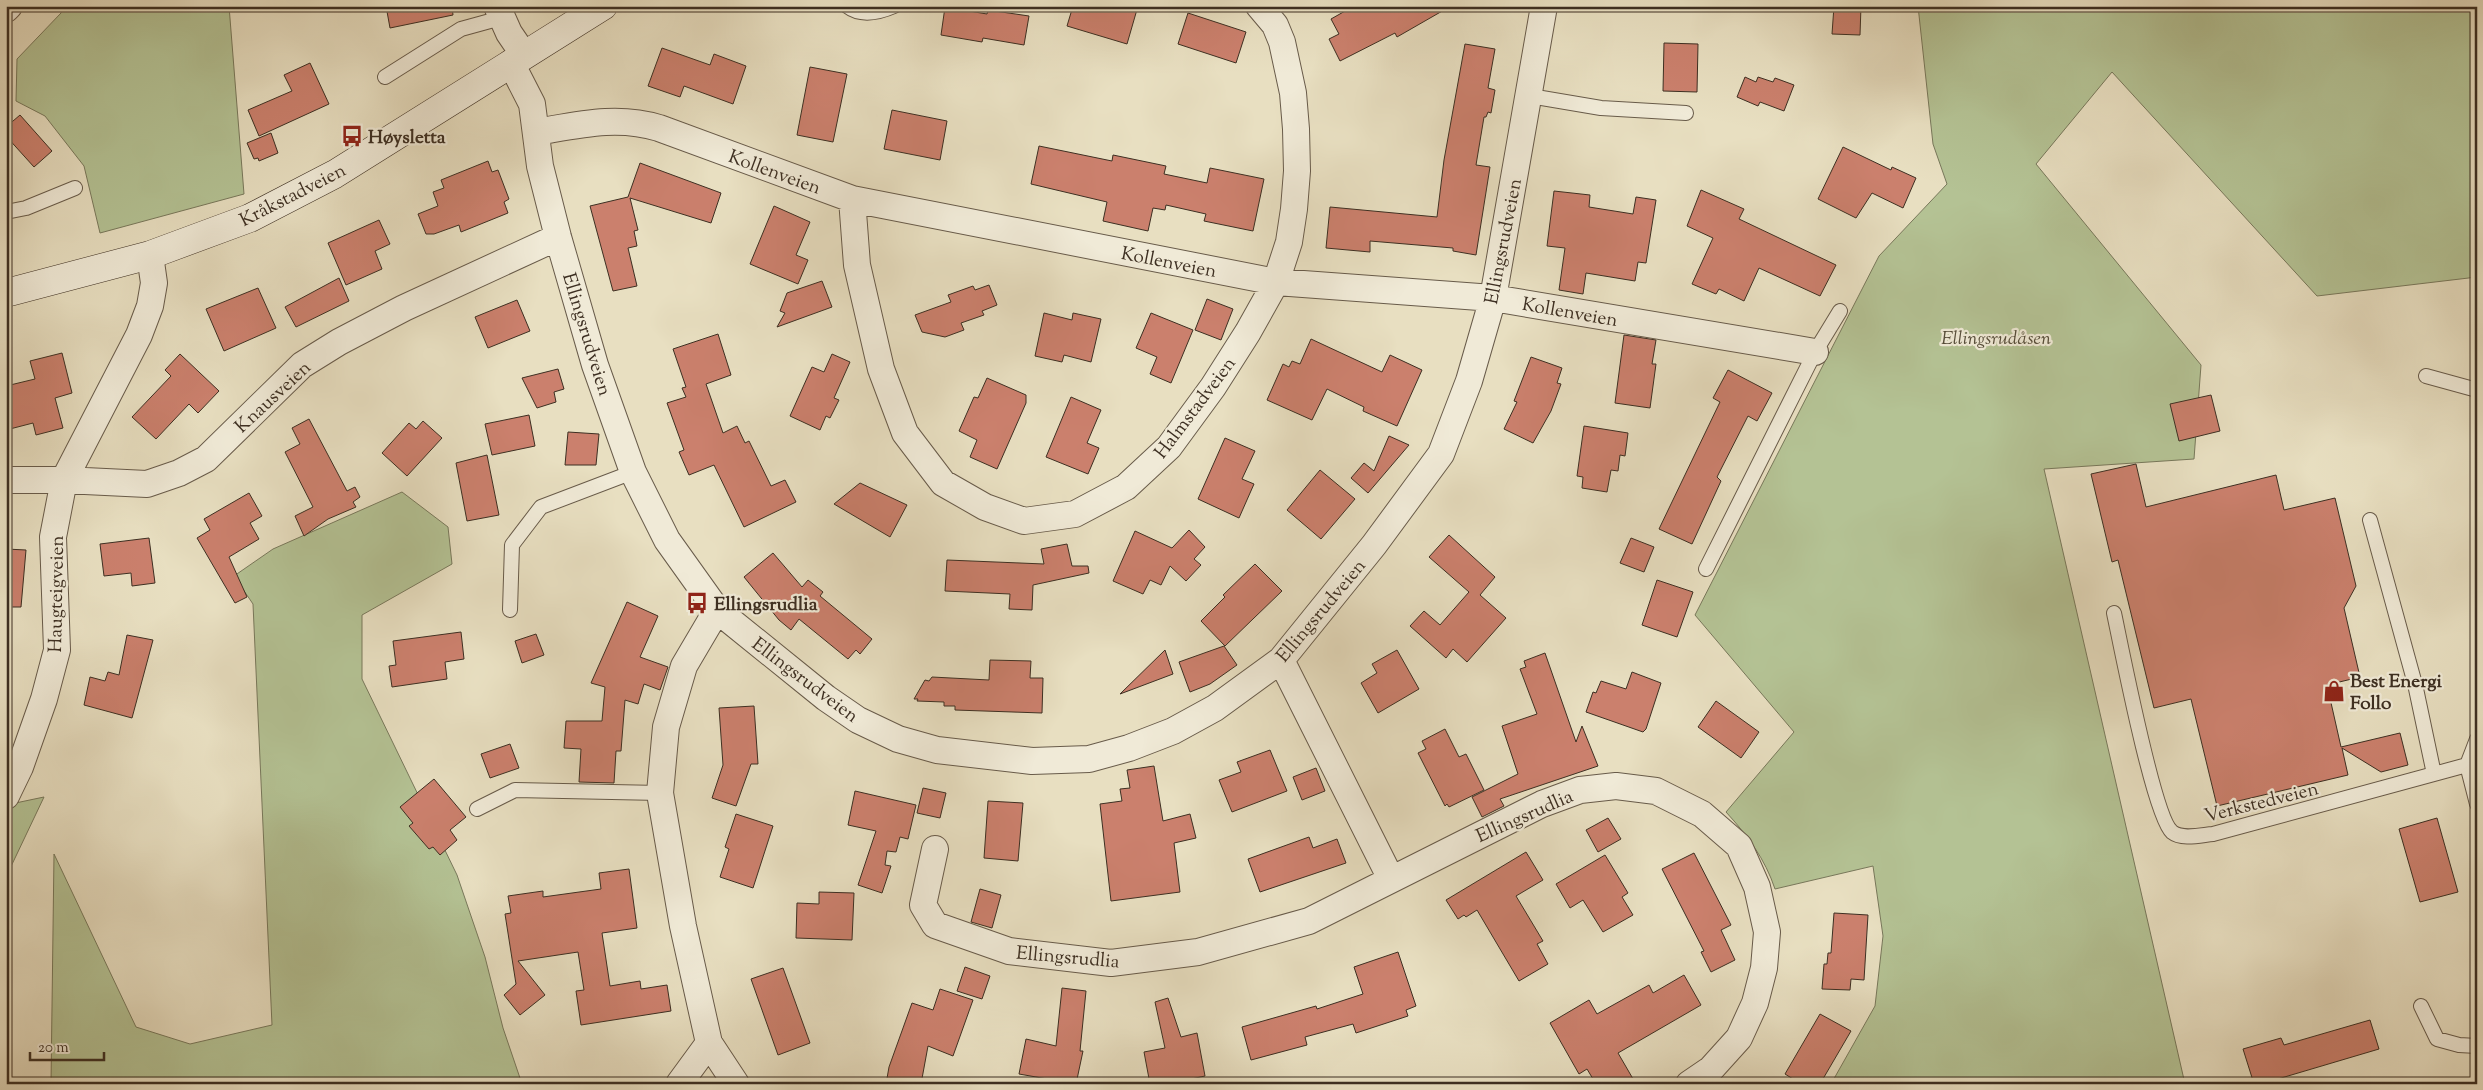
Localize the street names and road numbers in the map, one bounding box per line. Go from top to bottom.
street label: Kollenveien [724,144,824,203]
street label: Kråkstadveien [235,158,351,235]
street label: Ellingsrudveien [1479,176,1530,307]
street label: Kollenveien [1118,241,1219,286]
street label: Ellingsrudveien [554,270,617,400]
street label: Kollenveien [1520,292,1620,335]
street label: Halmstadveien [1149,352,1243,465]
street label: Knausveien [230,355,318,440]
street label: Haugteigveien [43,535,72,653]
street label: Ellingsrudveien [1271,554,1373,669]
street label: Ellingsrudveien [745,632,864,730]
street label: Verkstedveien [2202,776,2321,831]
street label: Ellingsrudlia [1472,784,1578,851]
street label: Ellingsrudlia [1015,941,1121,976]

